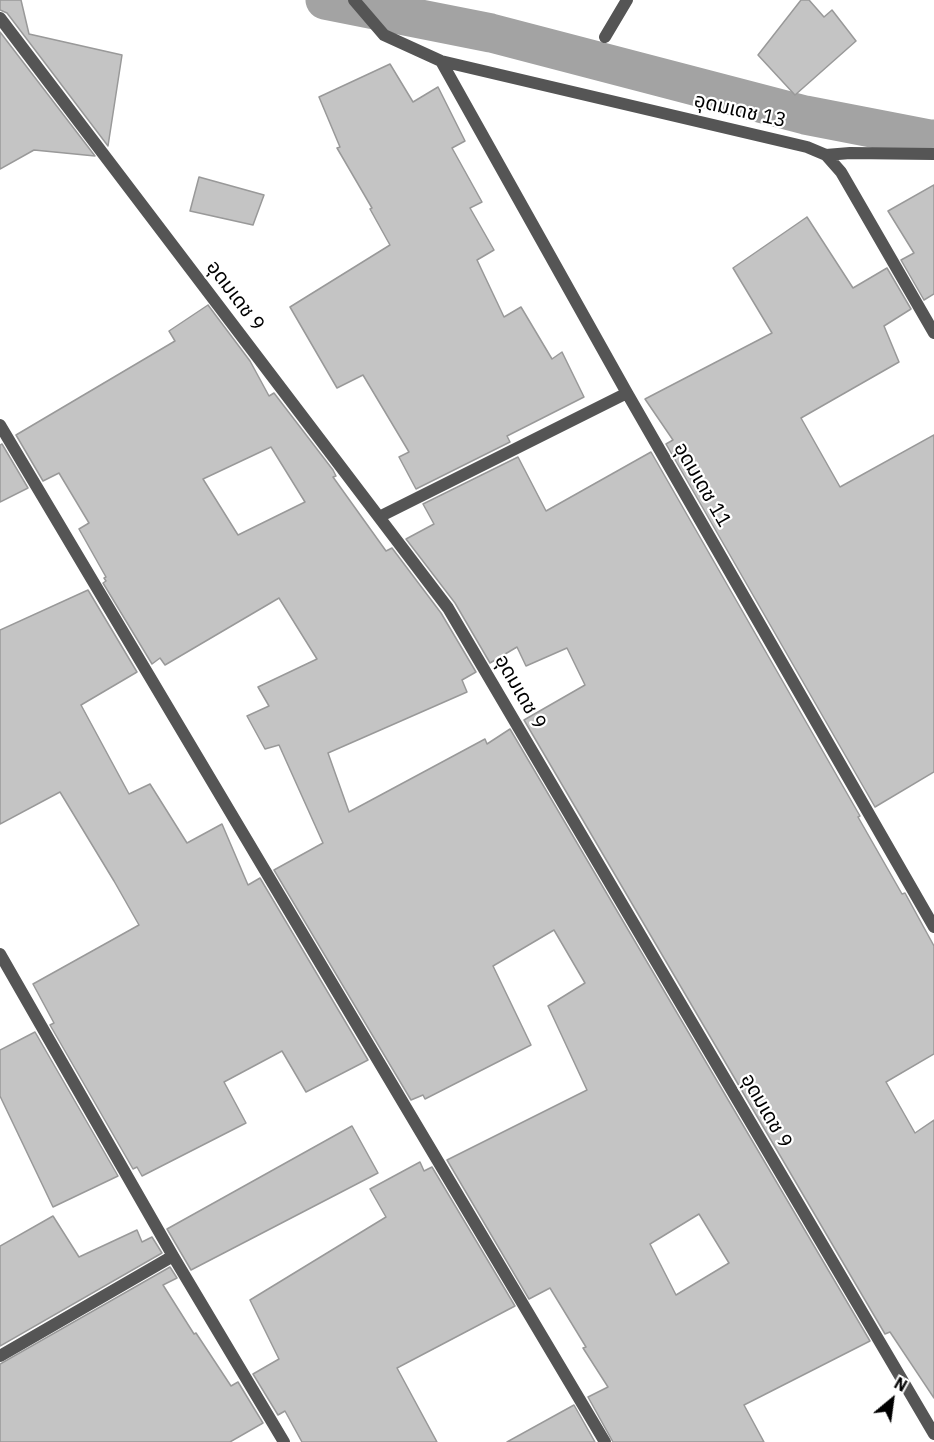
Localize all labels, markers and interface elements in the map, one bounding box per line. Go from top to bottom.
street label: อุดมเดช 13 [692,89,788,133]
street label: อุดมเดช 9 [201,256,269,336]
street label: อุดมเดช 11 [668,438,736,532]
street label: อุดมเดช 9 [489,651,551,733]
street label: อุดมเดช 9 [735,1070,797,1152]
north arrow [862,1370,922,1430]
text: N [891,1373,911,1396]

